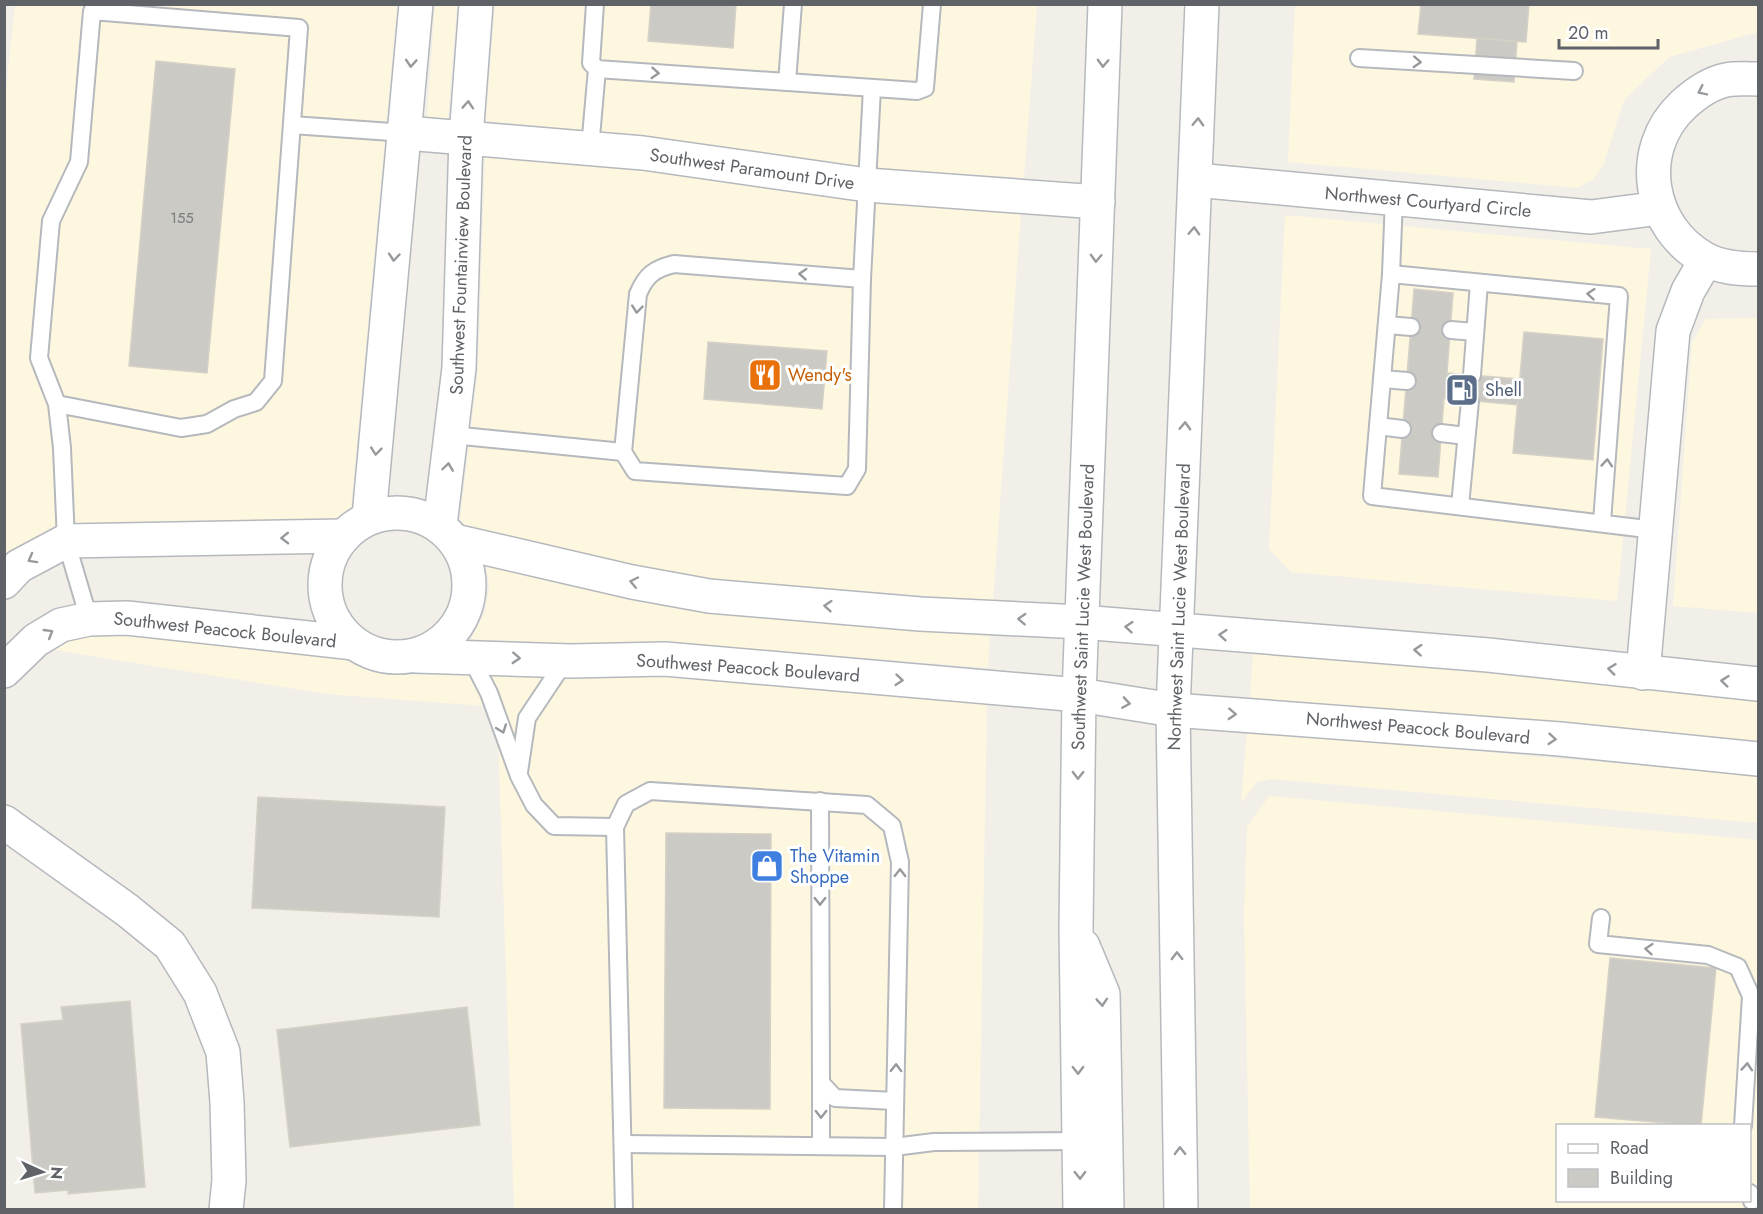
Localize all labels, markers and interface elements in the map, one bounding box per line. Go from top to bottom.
scale bar [1559,12,1658,50]
text: 20 m [1568,20,1608,46]
one-way arrow [1413,55,1422,68]
one-way arrow [405,58,418,67]
one-way arrow [1097,58,1110,67]
one-way arrow [650,67,659,80]
one-way arrow [1698,84,1709,95]
one-way arrow [461,101,474,110]
one-way arrow [1192,117,1204,126]
street label: Southwest Fountainview Boulevard [443,135,479,395]
street label: Southwest Paramount Drive [648,142,856,196]
street label: Northwest Courtyard Circle [1324,180,1532,224]
house number: 155 [170,207,194,229]
one-way arrow [1187,226,1200,235]
one-way arrow [388,253,401,262]
one-way arrow [1089,253,1102,262]
one-way arrow [799,268,808,281]
one-way arrow [1587,288,1596,301]
one-way arrow [631,304,644,313]
restaurant icon: Wendy's [747,357,783,393]
place label: Wendy's [788,362,852,388]
fuel station icon: Shell [1444,372,1480,408]
place label: Shell [1485,377,1522,403]
one-way arrow [1179,421,1192,430]
one-way arrow [370,447,383,456]
one-way arrow [1600,459,1613,468]
one-way arrow [441,463,453,472]
street label: Southwest Saint Lucie West Boulevard [1065,463,1101,751]
street label: Northwest Saint Lucie West Boulevard [1161,463,1197,751]
one-way arrow [281,532,290,544]
one-way arrow [28,552,38,563]
one-way arrow [630,576,640,589]
one-way arrow [823,600,832,613]
street label: Southwest Peacock Boulevard [112,605,338,655]
one-way arrow [1018,613,1027,626]
one-way arrow [1124,621,1133,634]
one-way arrow [43,628,53,640]
one-way arrow [1219,628,1228,641]
one-way arrow [1413,644,1422,657]
street label: Southwest Peacock Boulevard [635,647,861,689]
one-way arrow [512,651,521,664]
one-way arrow [1607,663,1616,676]
one-way arrow [895,673,904,686]
one-way arrow [1720,675,1729,688]
one-way arrow [1121,696,1131,708]
street label: Northwest Peacock Boulevard [1305,705,1531,751]
one-way arrow [1227,707,1236,720]
one-way arrow [495,723,508,734]
one-way arrow [1547,732,1556,745]
one-way arrow [1072,770,1084,779]
place label: The Vitamin Shoppe [790,843,880,890]
shop icon: The Vitamin Shoppe [749,848,785,884]
one-way arrow [894,868,906,877]
one-way arrow [814,897,826,906]
one-way arrow [1644,943,1653,956]
one-way arrow [1171,952,1183,961]
one-way arrow [1096,998,1109,1007]
one-way arrow [890,1063,902,1072]
one-way arrow [1740,1063,1753,1072]
one-way arrow [1072,1066,1084,1075]
one-way arrow [815,1110,827,1119]
legend [1556,1124,1751,1202]
text: Road [1610,1135,1649,1161]
north arrow [12,1142,72,1202]
one-way arrow [1174,1147,1186,1156]
text: Building [1610,1165,1673,1191]
text: N [45,1166,68,1180]
one-way arrow [1074,1171,1086,1180]

